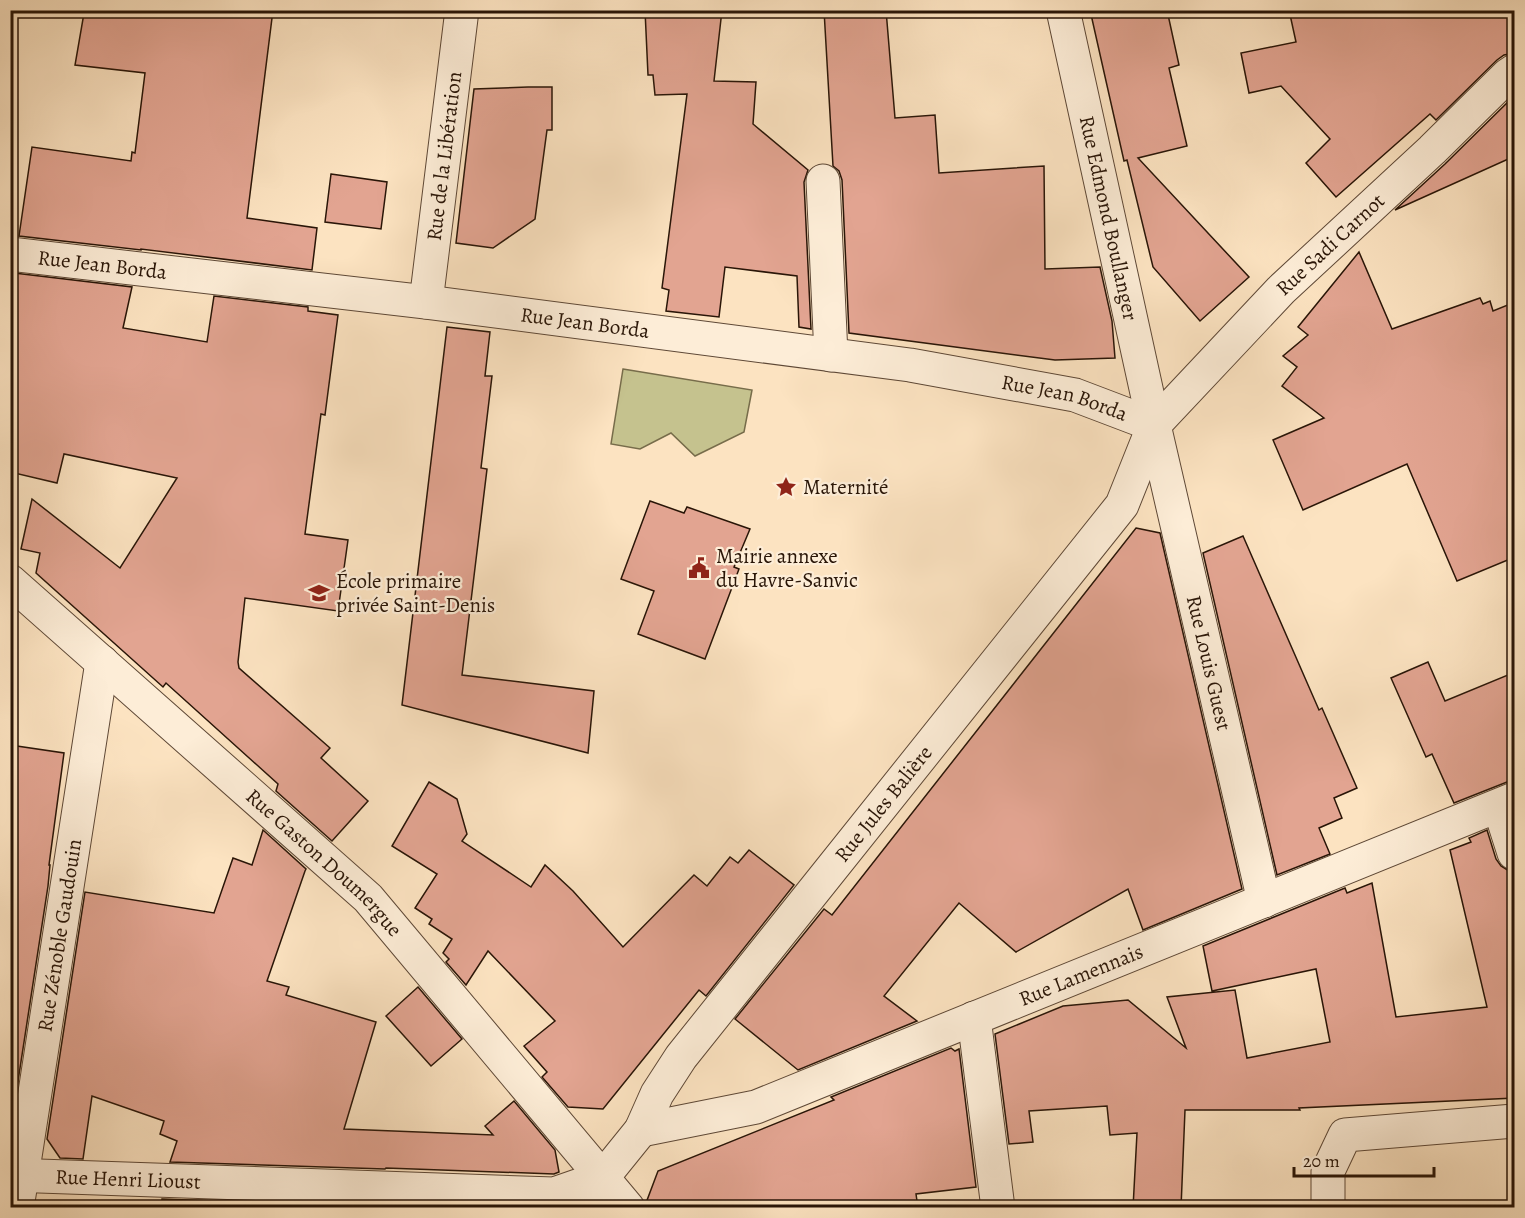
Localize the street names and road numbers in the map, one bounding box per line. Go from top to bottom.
street label: Rue de la Libération [420,70,468,242]
street label: Rue Edmond Boullanger [1073,113,1145,323]
street label: Rue Sadi Carnot [1270,187,1391,302]
street label: Rue Jean Borda [36,243,169,286]
street label: Rue Jean Borda [519,300,651,345]
street label: Rue Jean Borda [999,368,1132,428]
street label: Rue Louis Guest [1180,592,1238,733]
street label: Rue Jules Balière [828,739,939,868]
street label: Rue Gaston Doumergue [240,782,409,943]
street label: Rue Zénoble Gaudouin [31,837,88,1034]
street label: Rue Lamennais [1015,937,1147,1013]
street label: Rue Henri Lioust [55,1163,201,1196]

